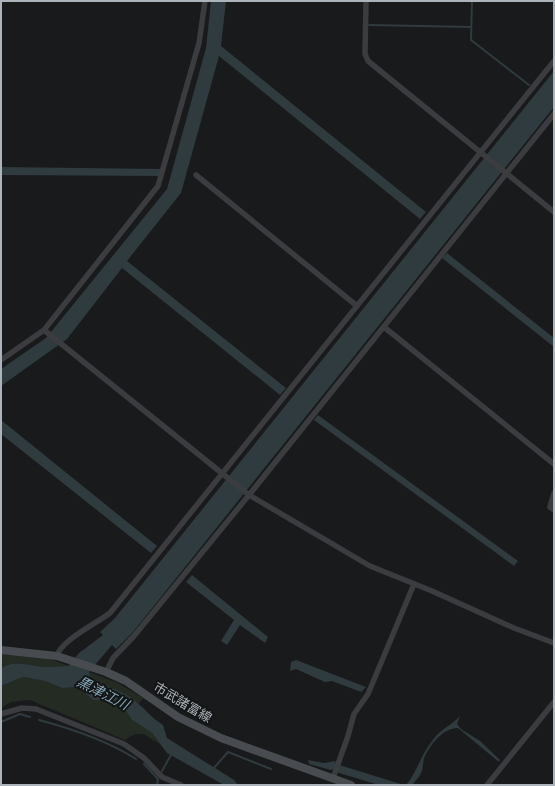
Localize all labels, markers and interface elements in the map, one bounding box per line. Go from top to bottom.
water label: 黒津江川 [74,672,134,715]
street label: 市武諸富線 [151,678,215,726]

